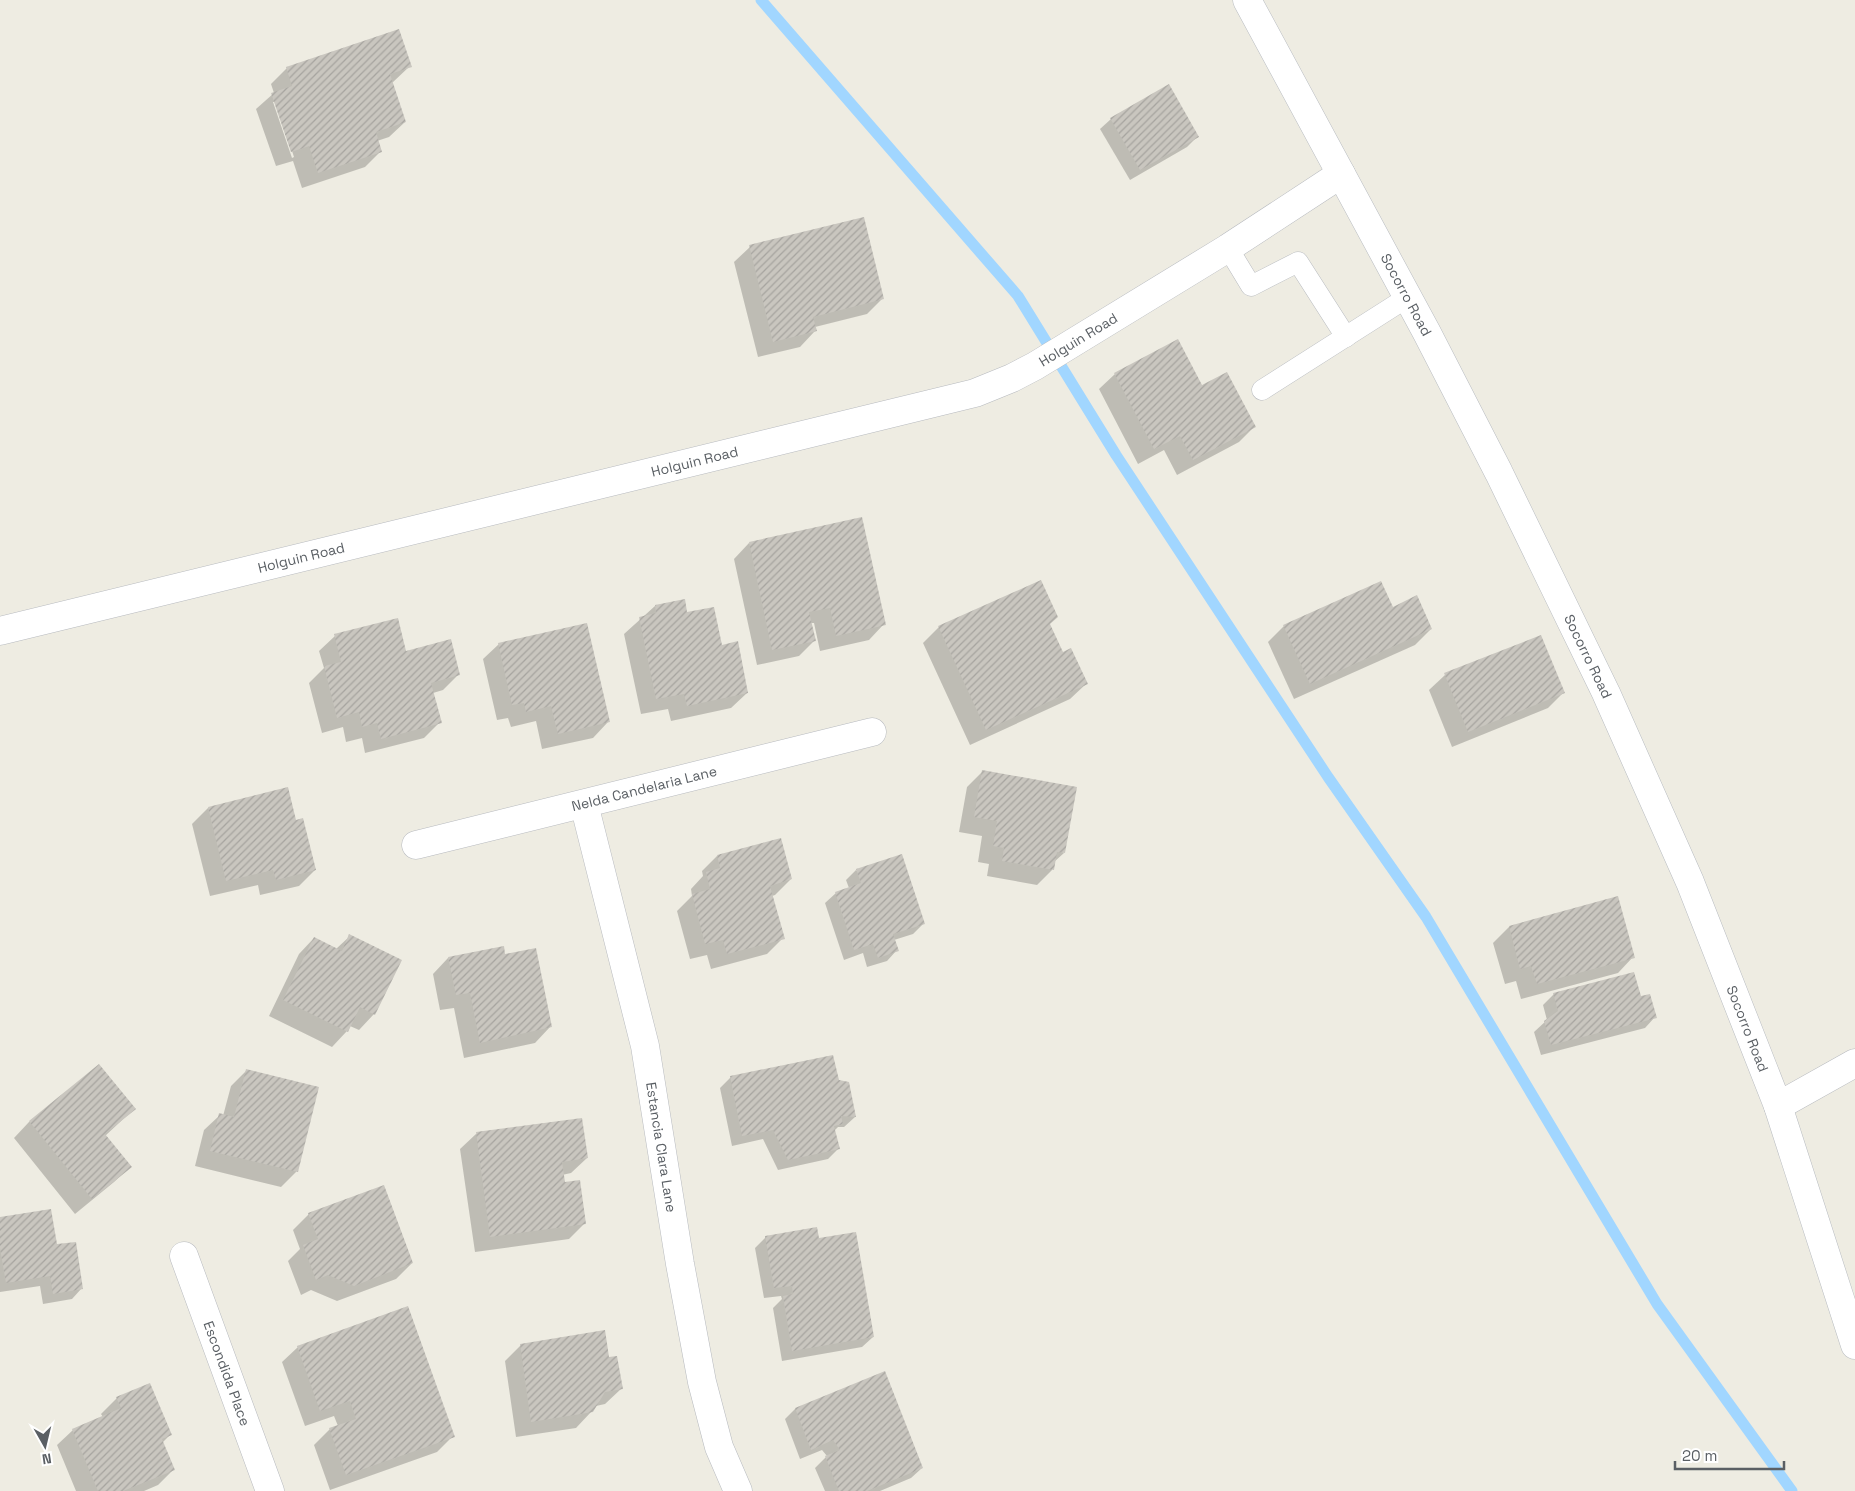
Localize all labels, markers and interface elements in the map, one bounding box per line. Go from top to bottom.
street label: Socorro Road [1377,250,1436,339]
street label: Holguin Road [1035,309,1121,371]
street label: Holguin Road [649,442,740,481]
street label: Holguin Road [256,538,346,577]
street label: Socorro Road [1560,612,1616,701]
street label: Nelda Candelaria Lane [570,762,719,815]
street label: Socorro Road [1723,983,1773,1074]
street label: Estancia Clara Lane [642,1081,681,1213]
street label: Escondida Place [200,1318,254,1428]
north arrow [20,1421,70,1471]
scale bar [1675,1438,1784,1470]
text: 20 m [1682,1446,1717,1465]
text: N [41,1449,53,1468]

